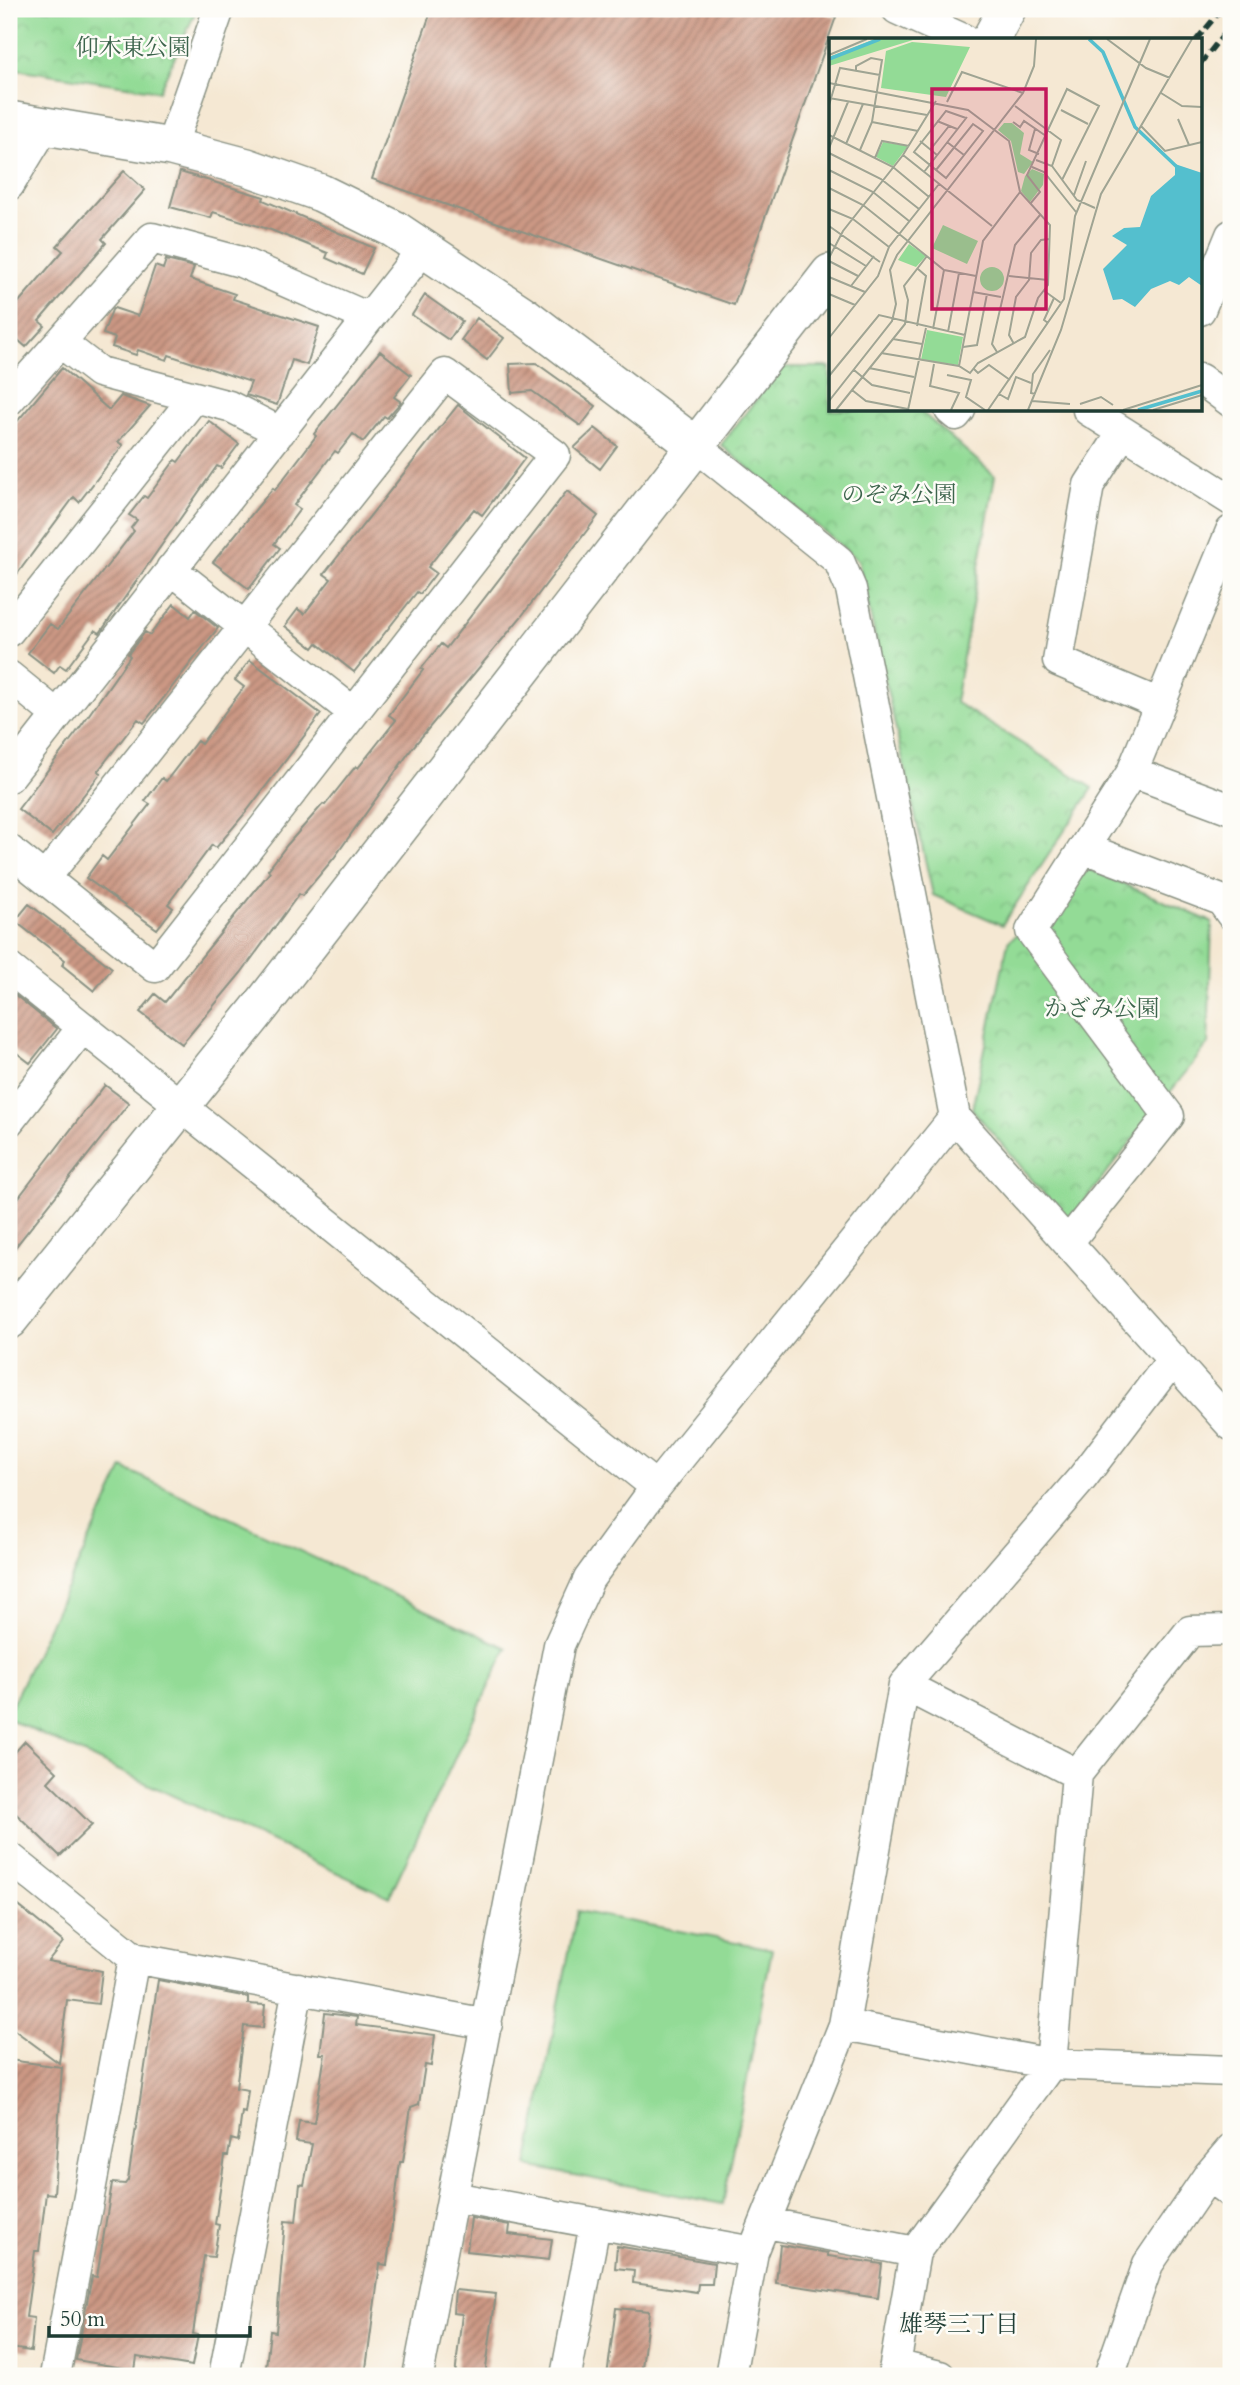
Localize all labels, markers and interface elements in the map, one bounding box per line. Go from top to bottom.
park label: 仰木東公園 [76,32,191,63]
inset map [829,38,1202,411]
park label: のぞみ公園 [842,479,957,510]
park label: かざみ公園 [1045,993,1160,1024]
scale bar [49,2294,250,2338]
text: 50 m [60,2305,105,2334]
district label: 雄琴三丁目 [899,2308,1019,2341]

